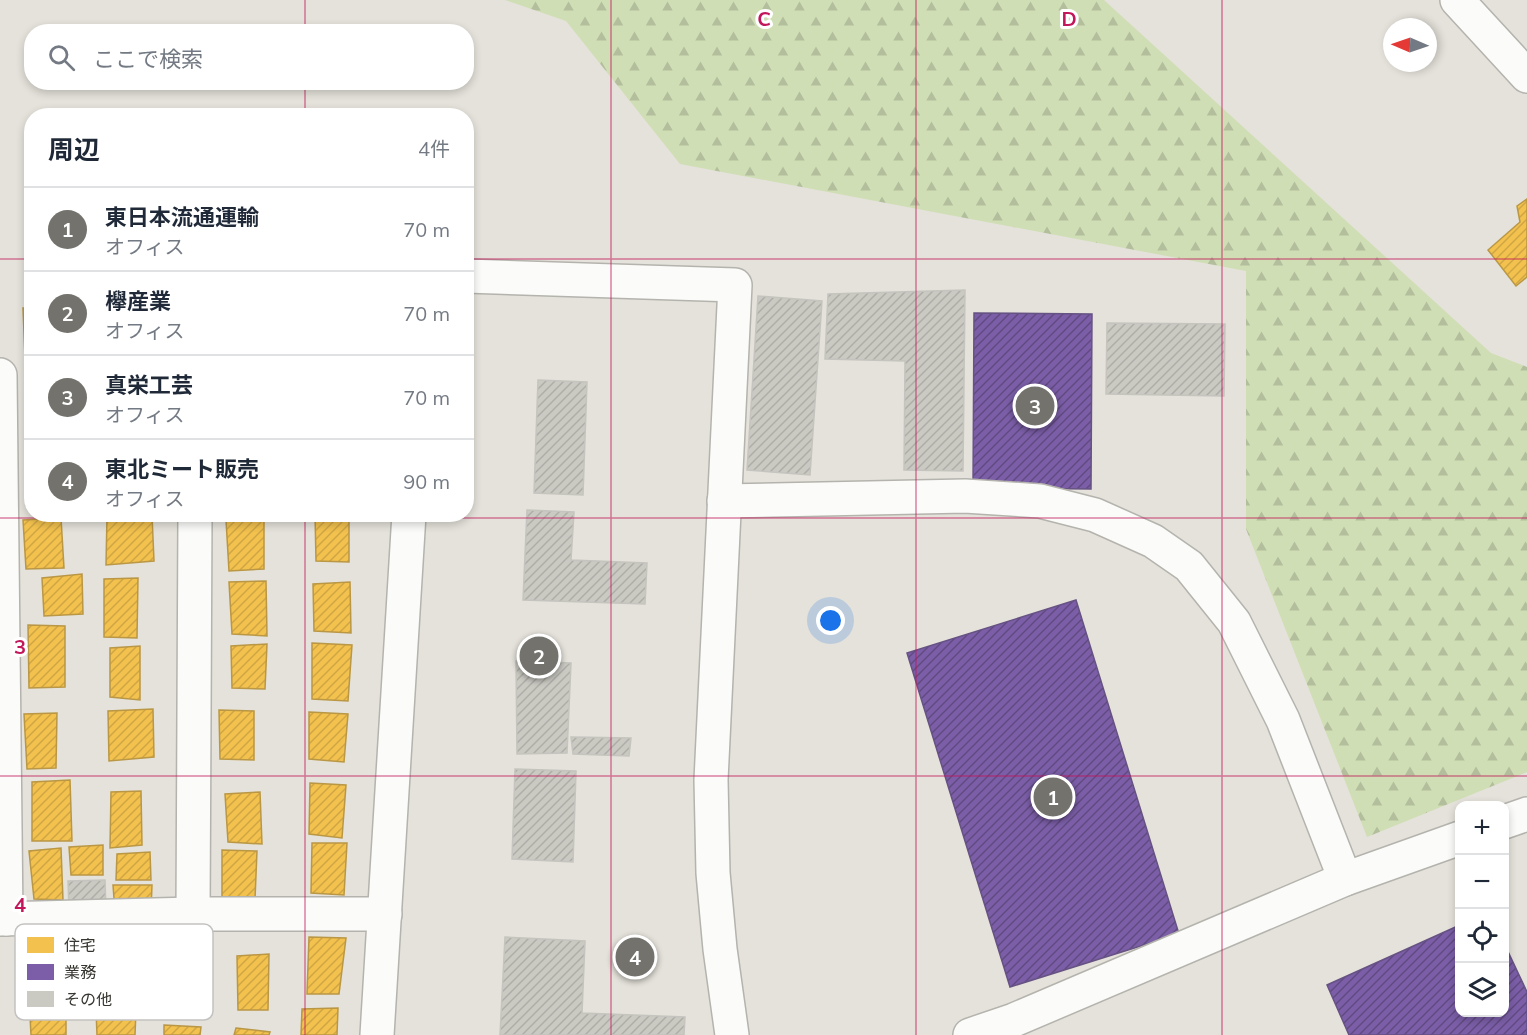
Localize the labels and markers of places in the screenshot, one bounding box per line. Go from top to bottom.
pin: 3 [1016,384,1054,428]
pin: 2 [520,634,558,678]
pin: 1 [1034,774,1072,820]
pin: 4 [616,934,654,980]

